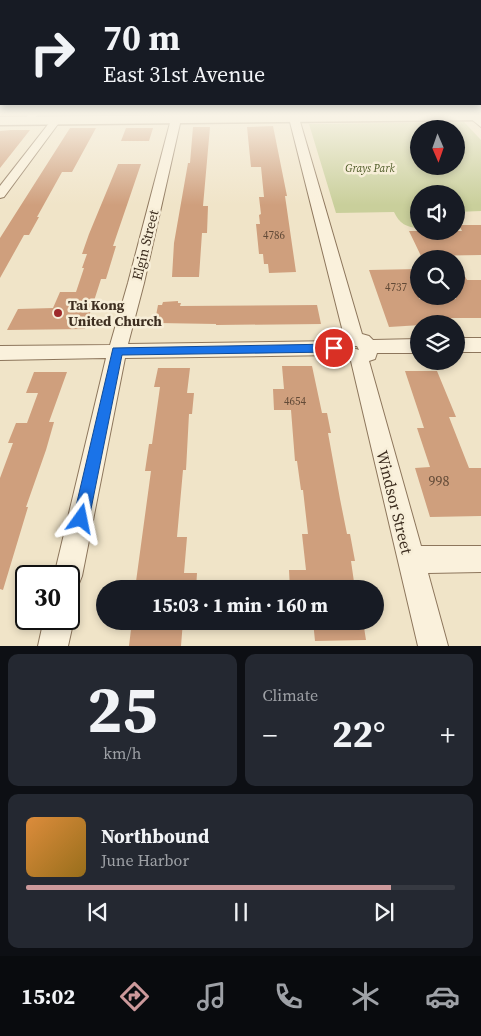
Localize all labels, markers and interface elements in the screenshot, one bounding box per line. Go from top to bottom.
text: 70 m [103,14,180,62]
icon: right [20,20,85,85]
text: East 31st Avenue [103,59,265,89]
north arrow [410,120,465,175]
map controls [410,120,465,370]
park label: Grays Park [345,161,395,176]
button: sound [410,185,465,240]
street label: Elgin Street [127,207,163,282]
house number: 4786 [263,228,285,243]
button: search [410,250,465,305]
house number: 4737 [385,280,407,295]
place label: Tai Kong United Church [68,295,162,331]
marker: Tai Kong United Church [52,307,64,319]
button: layers [410,315,465,370]
pin [313,327,355,369]
icon: arrive [320,334,348,362]
house number: 4654 [284,394,306,409]
street label: Windsor Street [371,448,419,557]
house number: 998 [429,471,450,491]
position arrow [54,492,106,544]
speed limit sign: 30 [15,565,80,630]
text: 15:03 · 1 min · 160 m [152,592,328,618]
text: 25 [87,665,157,754]
text: Climate [263,684,318,706]
text: 22° [332,708,386,760]
text: − [263,716,277,754]
text: + [440,716,455,754]
text: km/h [103,742,141,764]
text: Northbound [101,823,209,849]
text: June Harbor [101,849,189,871]
icon: previous [84,898,112,926]
icon: pause [227,898,255,926]
icon: next [370,898,398,926]
icon: directions [117,979,152,1014]
icon: music [194,979,229,1014]
icon: phone [271,979,306,1014]
icon: climate [348,979,383,1014]
icon: car [425,979,460,1014]
text: 15:02 [21,981,75,1011]

